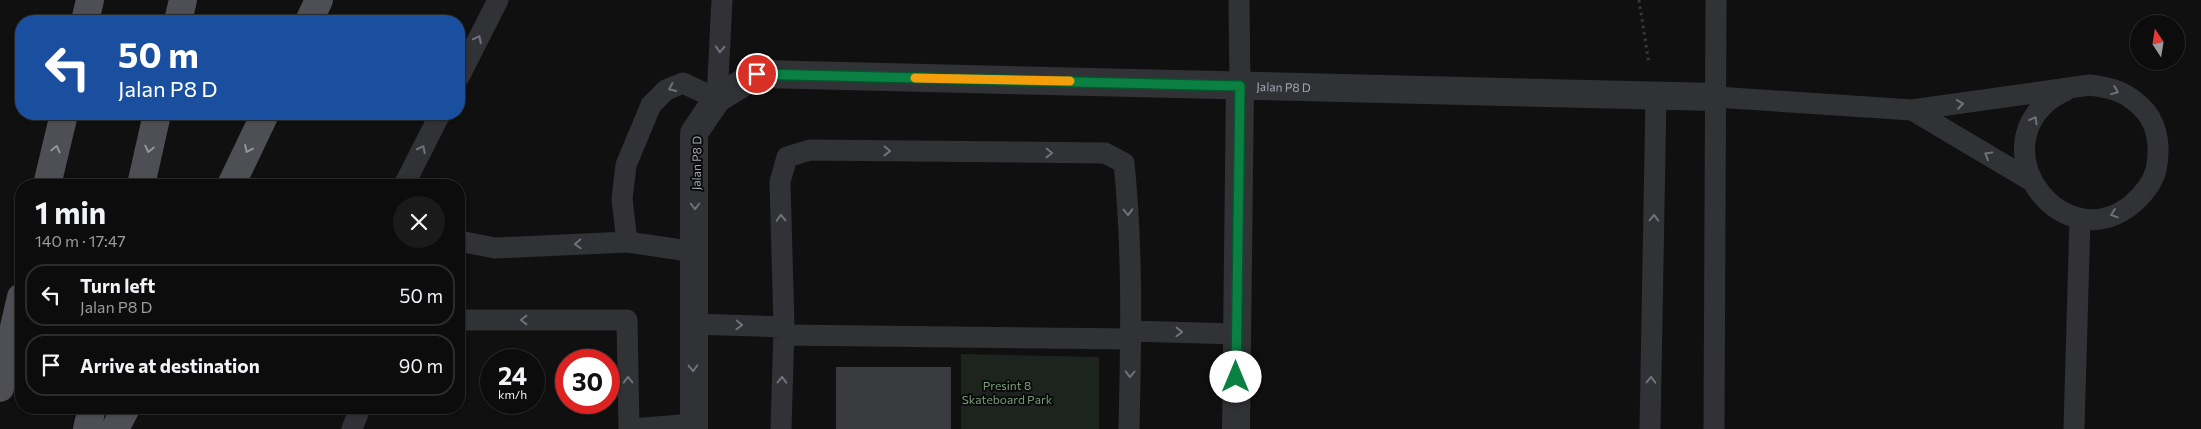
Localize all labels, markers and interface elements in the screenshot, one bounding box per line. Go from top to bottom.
north arrow [2130,15,2185,70]
map controls [2130,15,2185,70]
text: 50 m [118,32,199,75]
icon: left [35,35,100,100]
one-way arrow [472,35,482,44]
one-way arrow [714,45,725,53]
pin [736,53,778,95]
icon: arrive [743,60,771,88]
text: Jalan P8 D [118,75,217,102]
street label: Jalan P8 D [1256,79,1311,94]
one-way arrow [669,81,678,91]
one-way arrow [2110,84,2119,95]
one-way arrow [1956,99,1964,110]
one-way arrow [2028,116,2038,125]
street label: Jalan P8 D [689,136,704,190]
one-way arrow [244,144,255,153]
one-way arrow [50,145,61,154]
one-way arrow [144,145,155,154]
one-way arrow [416,146,426,155]
one-way arrow [883,146,891,156]
one-way arrow [1046,148,1053,158]
one-way arrow [1985,152,1994,162]
text: 1 min [35,193,106,230]
button: close [393,196,445,248]
one-way arrow [690,202,700,210]
one-way arrow [1122,208,1133,216]
one-way arrow [2110,208,2119,218]
one-way arrow [776,214,787,222]
one-way arrow [1649,214,1659,222]
text: 140 m · 17:47 [35,231,126,250]
one-way arrow [574,239,582,249]
text: Turn left [80,274,155,297]
icon: left [37,281,65,309]
text: 50 m [399,284,443,307]
text: Jalan P8 D [80,297,152,316]
one-way arrow [520,315,528,325]
one-way arrow [736,320,743,330]
one-way arrow [1176,327,1183,337]
speed limit sign: 30 [555,349,620,414]
position arrow [1209,350,1261,402]
icon: arrive [37,351,65,379]
text: Arrive at destination [80,354,260,377]
text: 90 m [399,354,443,377]
text: 24 [498,360,527,390]
one-way arrow [688,365,699,373]
one-way arrow [1125,370,1135,378]
one-way arrow [623,376,633,384]
one-way arrow [777,376,788,384]
one-way arrow [1645,376,1656,384]
park label: Presint 8 Skateboard Park [962,378,1053,406]
text: km/h [498,387,527,401]

